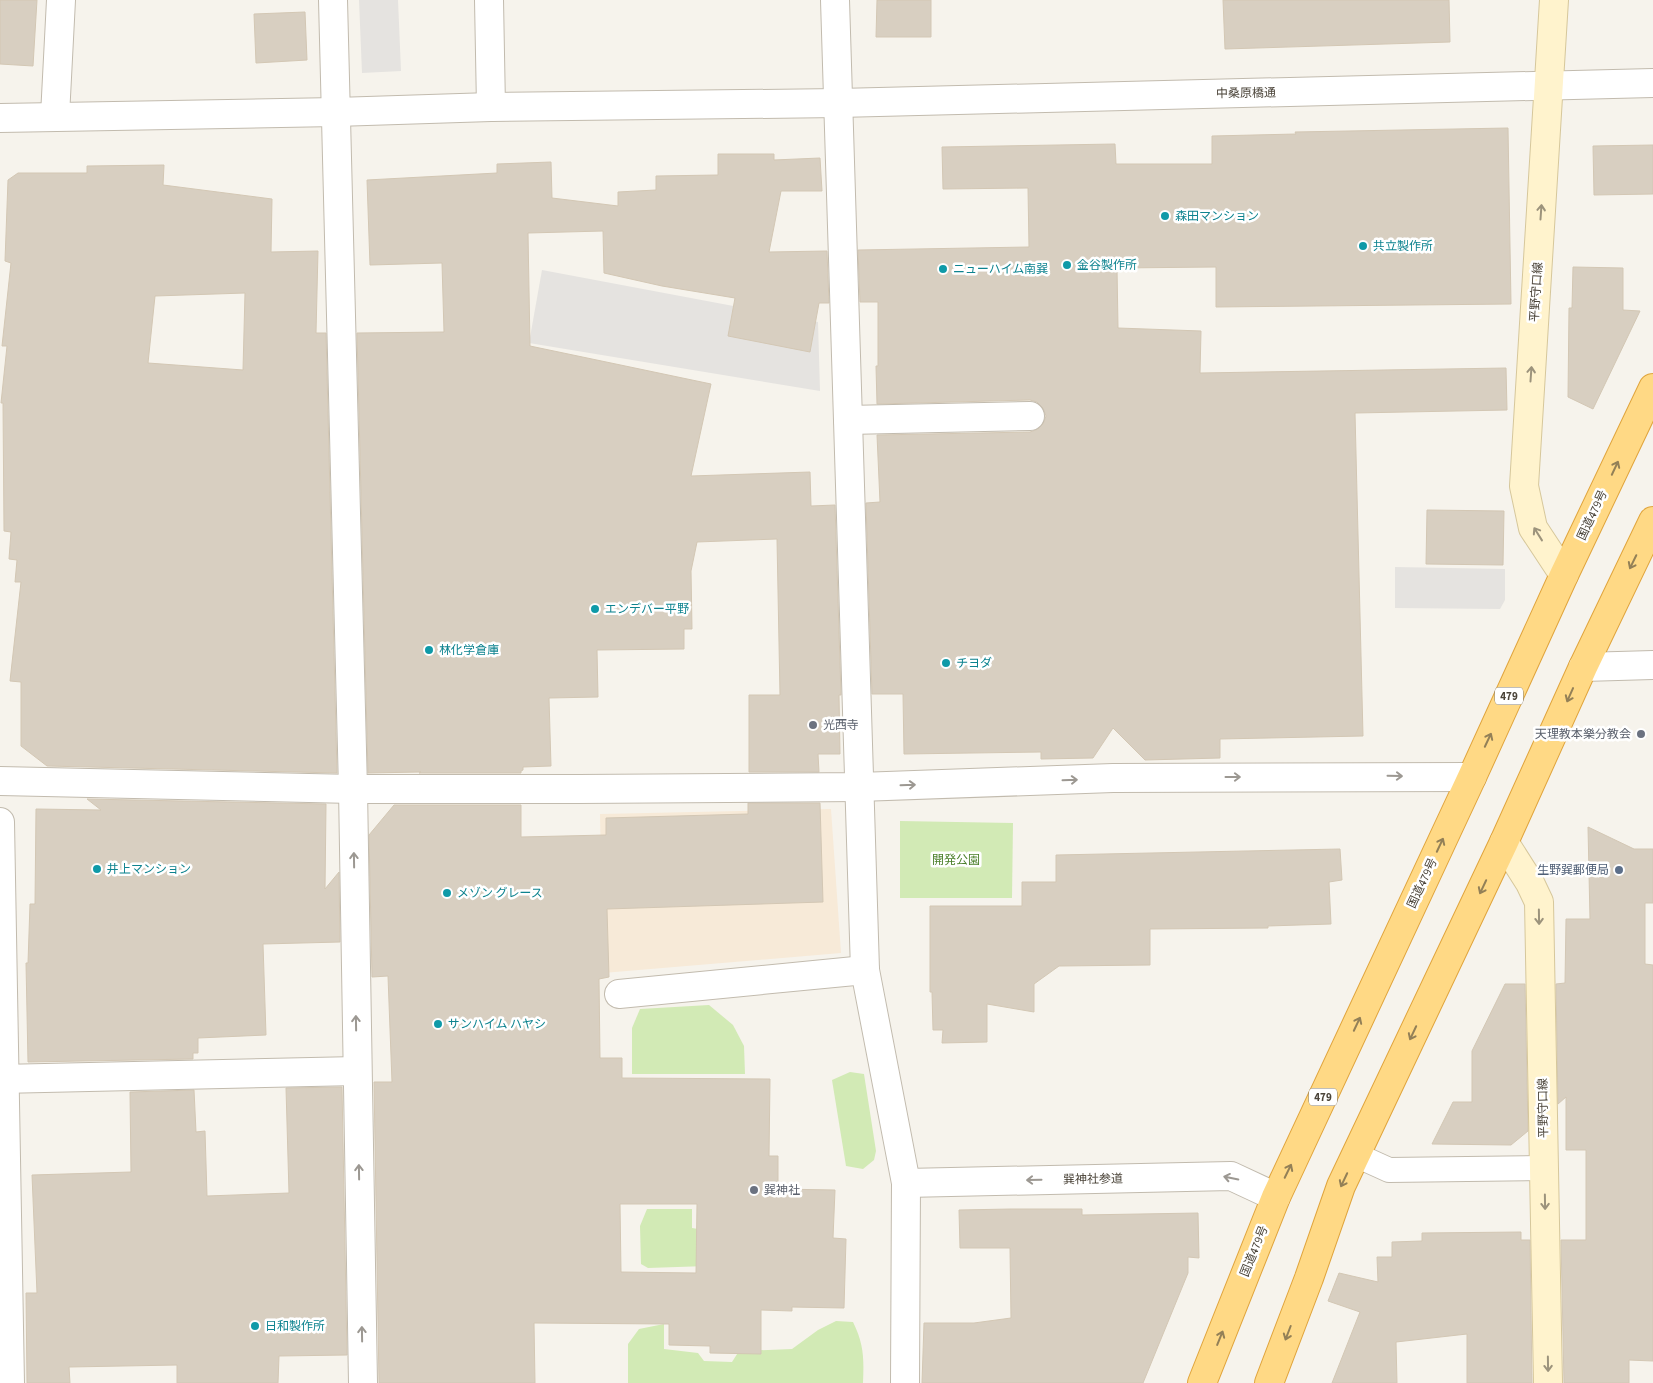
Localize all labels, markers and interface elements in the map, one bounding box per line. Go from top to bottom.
street label: 中桑原橋通 [1216,84,1276,103]
one-way arrow [1537,204,1546,220]
place label: 森田マンション [1175,208,1259,225]
marker: 森田マンション [1159,210,1171,222]
place label: 共立製作所 [1373,238,1433,255]
marker: 共立製作所 [1357,240,1369,252]
place label: 金谷製作所 [1077,257,1137,274]
marker: 金谷製作所 [1061,259,1073,271]
place label: ニューハイム南巽 [953,261,1048,278]
street label: 平野守口線 [1526,262,1547,323]
marker: ニューハイム南巽 [937,263,949,275]
one-way arrow [1526,366,1535,382]
one-way arrow [1611,461,1620,476]
street label: 国道479号 [1573,487,1612,543]
one-way arrow [1532,527,1543,541]
one-way arrow [1628,554,1637,569]
place label: エンデバー平野 [605,601,689,618]
marker: エンデバー平野 [589,603,601,615]
place label: 林化学倉庫 [439,642,499,659]
marker: 林化学倉庫 [423,644,435,656]
place label: チヨダ [956,655,992,672]
marker: チヨダ [940,657,952,669]
one-way arrow [1565,687,1575,702]
road number: 479 [1495,688,1523,704]
place label: 光西寺 [823,717,859,734]
marker: 光西寺 [807,719,819,731]
place label: 天理教本樂分教会 [1535,726,1631,743]
marker: 天理教本樂分教会 [1635,728,1647,740]
one-way arrow [1484,733,1494,748]
one-way arrow [1386,771,1403,781]
one-way arrow [1224,772,1240,782]
one-way arrow [1062,775,1078,784]
one-way arrow [899,781,915,790]
one-way arrow [1436,838,1445,853]
park label: 開発公園 [932,852,980,869]
one-way arrow [349,853,359,869]
street label: 国道479号 [1403,855,1442,911]
place label: 井上マンション [107,861,191,878]
place label: 生野巽郵便局 [1537,862,1609,879]
marker: 井上マンション [91,863,103,875]
marker: 生野巽郵便局 [1613,864,1625,876]
one-way arrow [1478,879,1488,894]
place label: メゾン グレース [457,885,543,902]
marker: メゾン グレース [441,887,453,899]
one-way arrow [1534,908,1544,924]
one-way arrow [352,1015,361,1031]
place label: サンハイム ハヤシ [448,1016,546,1033]
one-way arrow [1352,1017,1362,1032]
marker: サンハイム ハヤシ [432,1018,444,1030]
one-way arrow [1408,1026,1418,1041]
street label: 平野守口線 [1534,1078,1553,1138]
road number: 479 [1309,1088,1337,1106]
one-way arrow [354,1164,364,1180]
one-way arrow [1284,1164,1293,1179]
street label: 巽神社参道 [1063,1170,1123,1189]
one-way arrow [1338,1172,1348,1187]
one-way arrow [1223,1173,1239,1182]
one-way arrow [1026,1175,1042,1185]
place label: 巽神社 [764,1182,800,1199]
marker: 巽神社 [748,1184,760,1196]
one-way arrow [1540,1193,1549,1209]
street label: 国道479号 [1236,1223,1272,1279]
place label: 日和製作所 [265,1318,325,1335]
marker: 日和製作所 [249,1320,261,1332]
one-way arrow [1283,1325,1292,1340]
one-way arrow [357,1327,367,1343]
one-way arrow [1216,1331,1225,1346]
one-way arrow [1543,1356,1553,1372]

